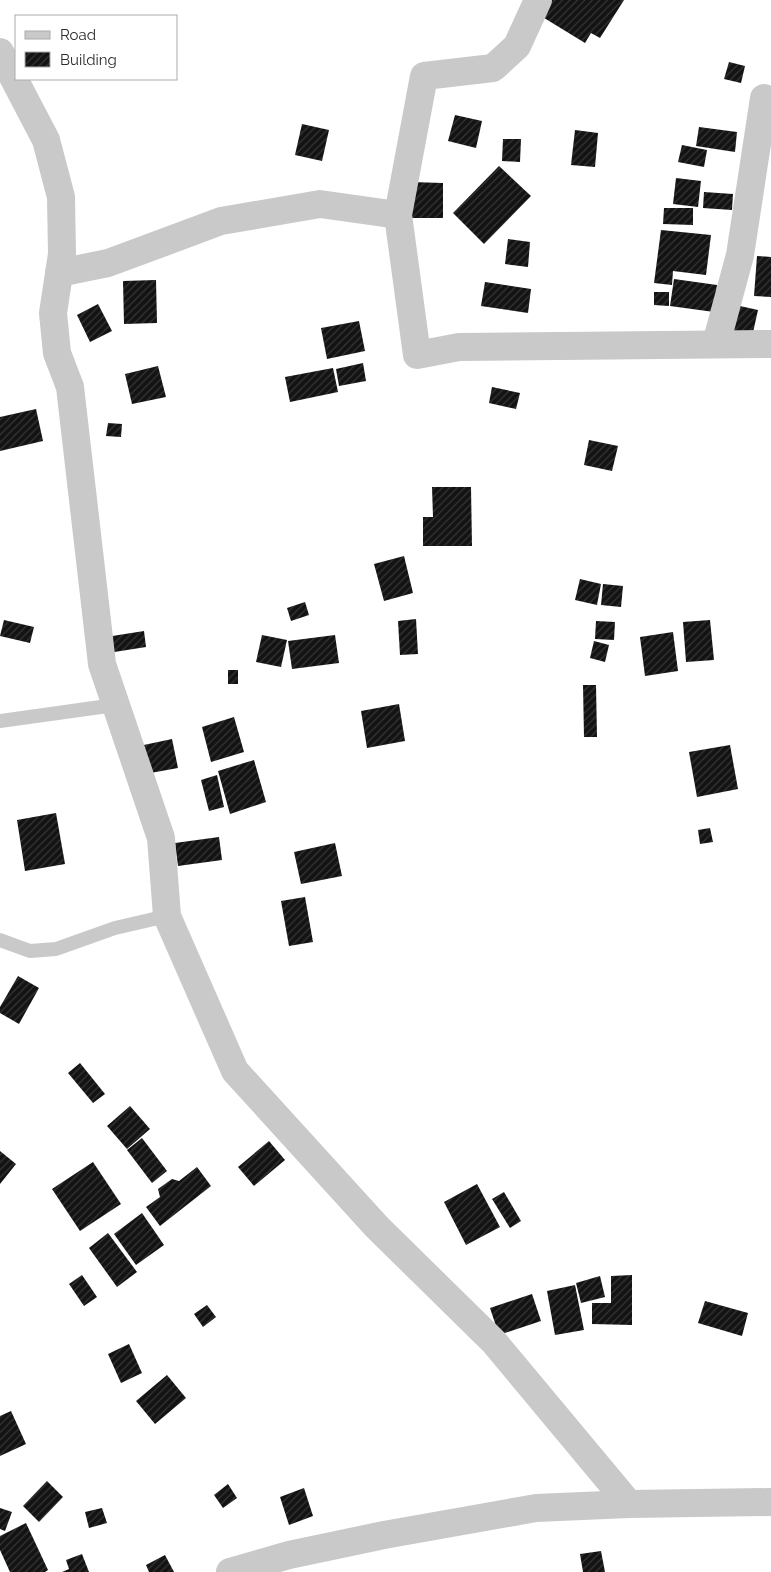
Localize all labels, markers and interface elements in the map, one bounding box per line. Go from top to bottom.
legend [15,15,178,80]
text: Road [60,26,96,44]
text: Building [60,51,117,69]

